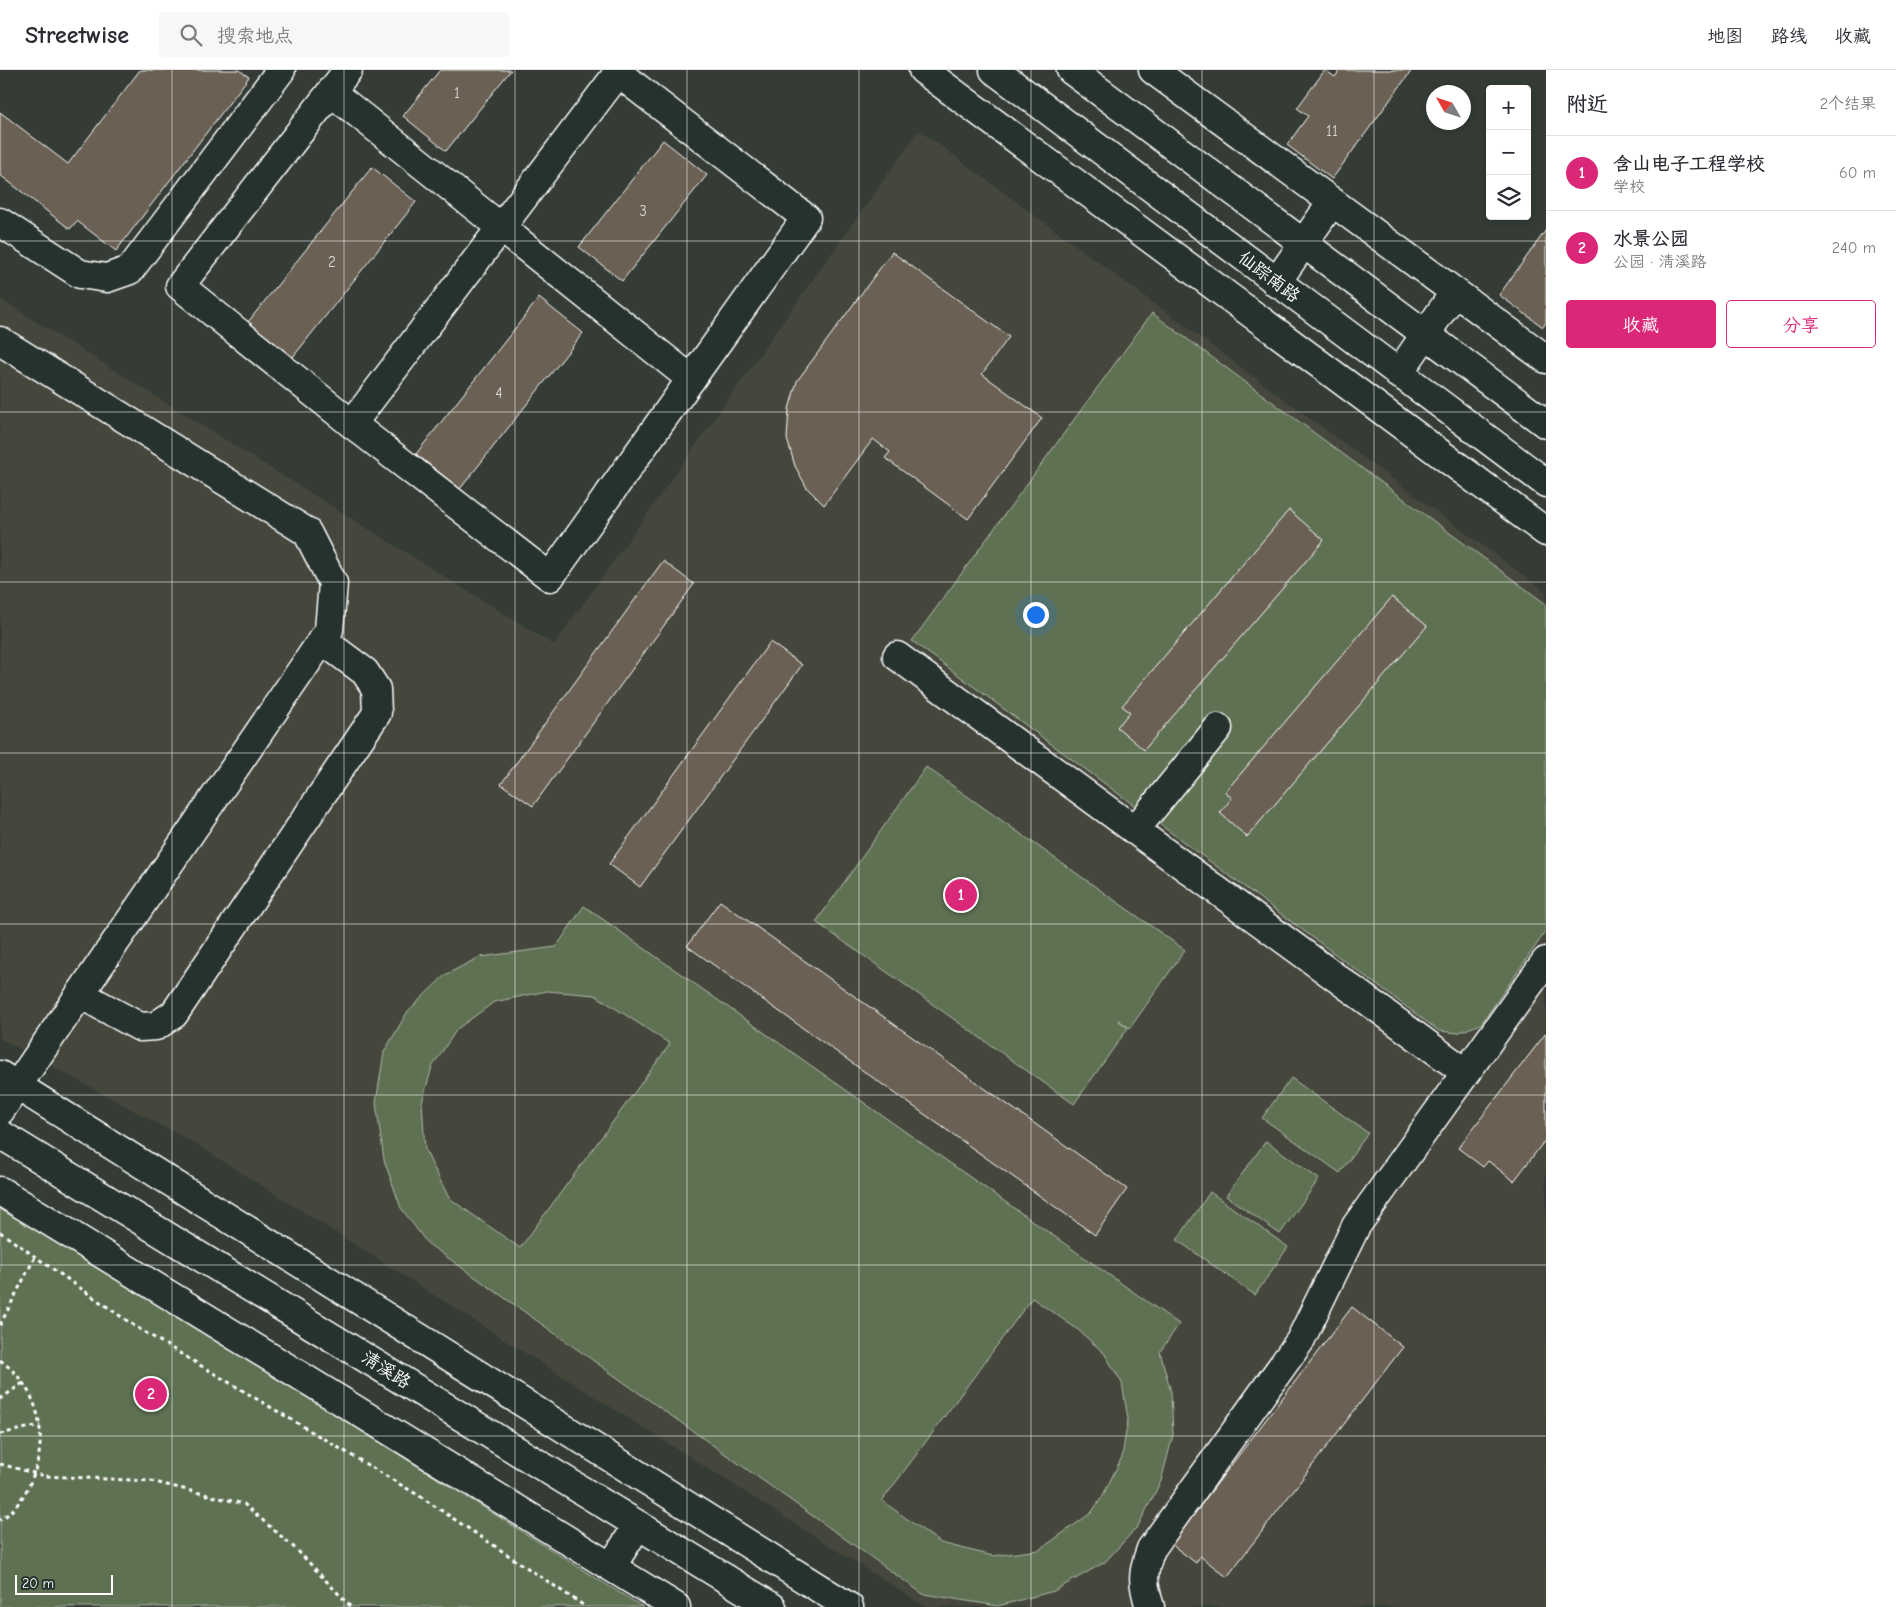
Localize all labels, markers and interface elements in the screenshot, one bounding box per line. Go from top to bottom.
search box [159,12,509,57]
text: Streetwise [25,21,129,49]
icon: search [177,21,205,49]
text: 搜索地点 [217,25,293,47]
text: 地图 [1707,26,1743,47]
text: 路线 [1771,26,1807,47]
text: 收藏 [1835,26,1871,47]
house number: 1 [454,84,460,102]
north arrow [1426,85,1471,130]
map controls [1486,85,1531,220]
button: + [1486,85,1531,130]
text: 附近 [1566,92,1608,116]
text: 2个结果 [1820,95,1876,113]
house number: 11 [1326,122,1338,140]
button: − [1486,130,1531,175]
text: 含山电子工程学校 [1613,153,1765,175]
text: 1 [1579,164,1585,182]
text: 60 m [1839,164,1876,182]
button: layers [1486,175,1531,220]
text: 学校 [1613,178,1645,196]
house number: 3 [639,202,647,220]
text: 水景公园 [1613,228,1689,250]
text: 2 [1578,239,1586,257]
text: 240 m [1832,239,1876,257]
street label: 仙踪南路 [1234,247,1304,307]
house number: 2 [328,253,336,271]
text: 公园 · 清溪路 [1613,253,1707,271]
button: 收藏 [1566,300,1716,348]
button: 分享 [1726,300,1876,348]
house number: 4 [495,384,503,402]
your location [1023,602,1049,628]
pin: 1 [945,876,977,914]
street label: 清溪路 [358,1347,414,1393]
pin: 2 [135,1375,167,1413]
scale bar [15,1572,112,1595]
text: 20 m [22,1575,54,1592]

